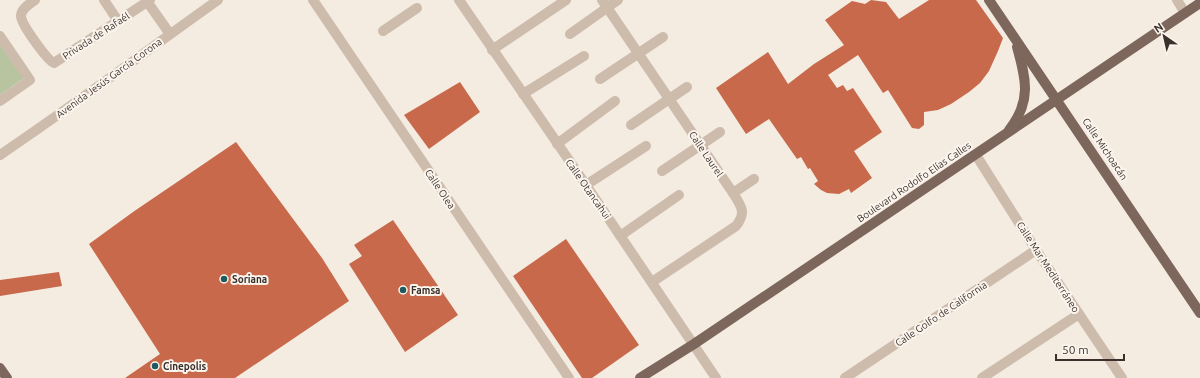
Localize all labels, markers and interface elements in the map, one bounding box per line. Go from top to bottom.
street label: Privada de Rafaél [60,10,132,62]
north arrow [1144,16,1184,56]
text: N [1152,20,1165,35]
street label: Avenida Jesús García Corona [54,36,164,120]
street label: Calle Michoacán [1080,116,1130,182]
street label: Calle Laurel [687,129,725,179]
street label: Boulevard Rodolfo Elías Calles [855,140,973,224]
street label: Calle Otancahui [563,157,613,221]
street label: Calle Olea [423,167,457,211]
street label: Calle Mar Mediterráneo [1015,220,1082,315]
marker: Soriana [219,274,229,284]
place label: Soriana [232,274,267,285]
street label: Calle Golfo de California [893,279,989,349]
marker: Famsa [398,285,408,295]
place label: Famsa [411,285,441,296]
scale bar [1056,336,1124,362]
text: 50 m [1062,343,1089,356]
marker: Cinepolis [150,361,160,371]
place label: Cinepolis [163,361,207,372]

